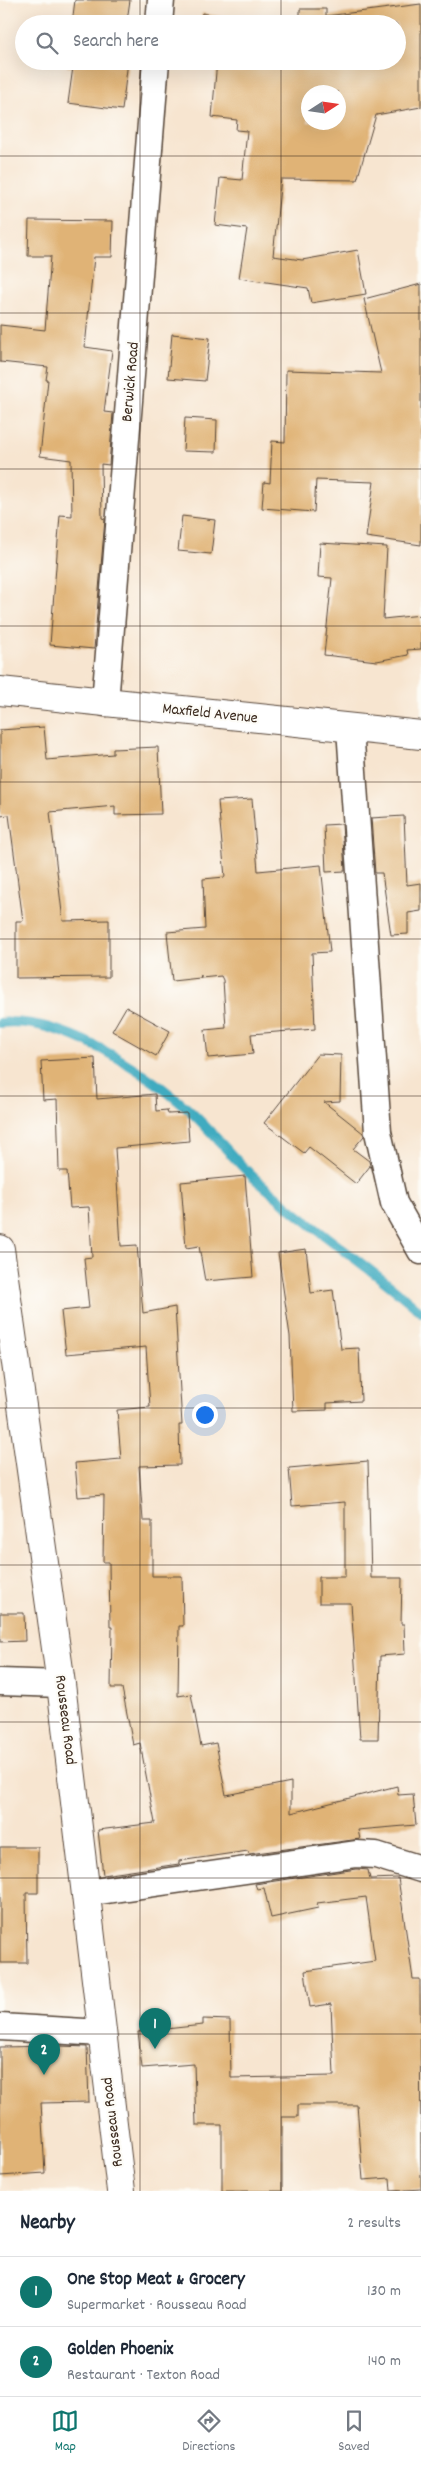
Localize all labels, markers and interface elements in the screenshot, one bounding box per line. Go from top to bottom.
search box [15,15,406,70]
icon: search [33,29,61,57]
text: Search here [73,29,159,56]
north arrow [301,85,346,130]
street label: Berwick Road [116,341,146,423]
street label: Maxfield Avenue [161,698,259,730]
your location [192,1402,218,1428]
street label: Rousseau Road [48,1674,82,1766]
pin: 1 [139,2008,171,2049]
pin: 2 [28,2034,60,2075]
street label: Rousseau Road [96,2076,130,2168]
text: Nearby [20,2209,75,2239]
text: 2 results [347,2212,401,2235]
text: One Stop Meat & Grocery [67,2267,245,2294]
text: 1 [34,2280,38,2303]
text: 130 m [367,2280,401,2303]
text: Supermarket · Rousseau Road [67,2294,247,2317]
text: Golden Phoenix [67,2337,173,2364]
text: 2 [33,2350,40,2373]
text: 140 m [367,2350,401,2373]
text: Restaurant · Texton Road [67,2364,220,2387]
tab: Map [51,2407,79,2457]
tab: Directions [182,2407,235,2457]
tab: Saved [338,2407,370,2457]

